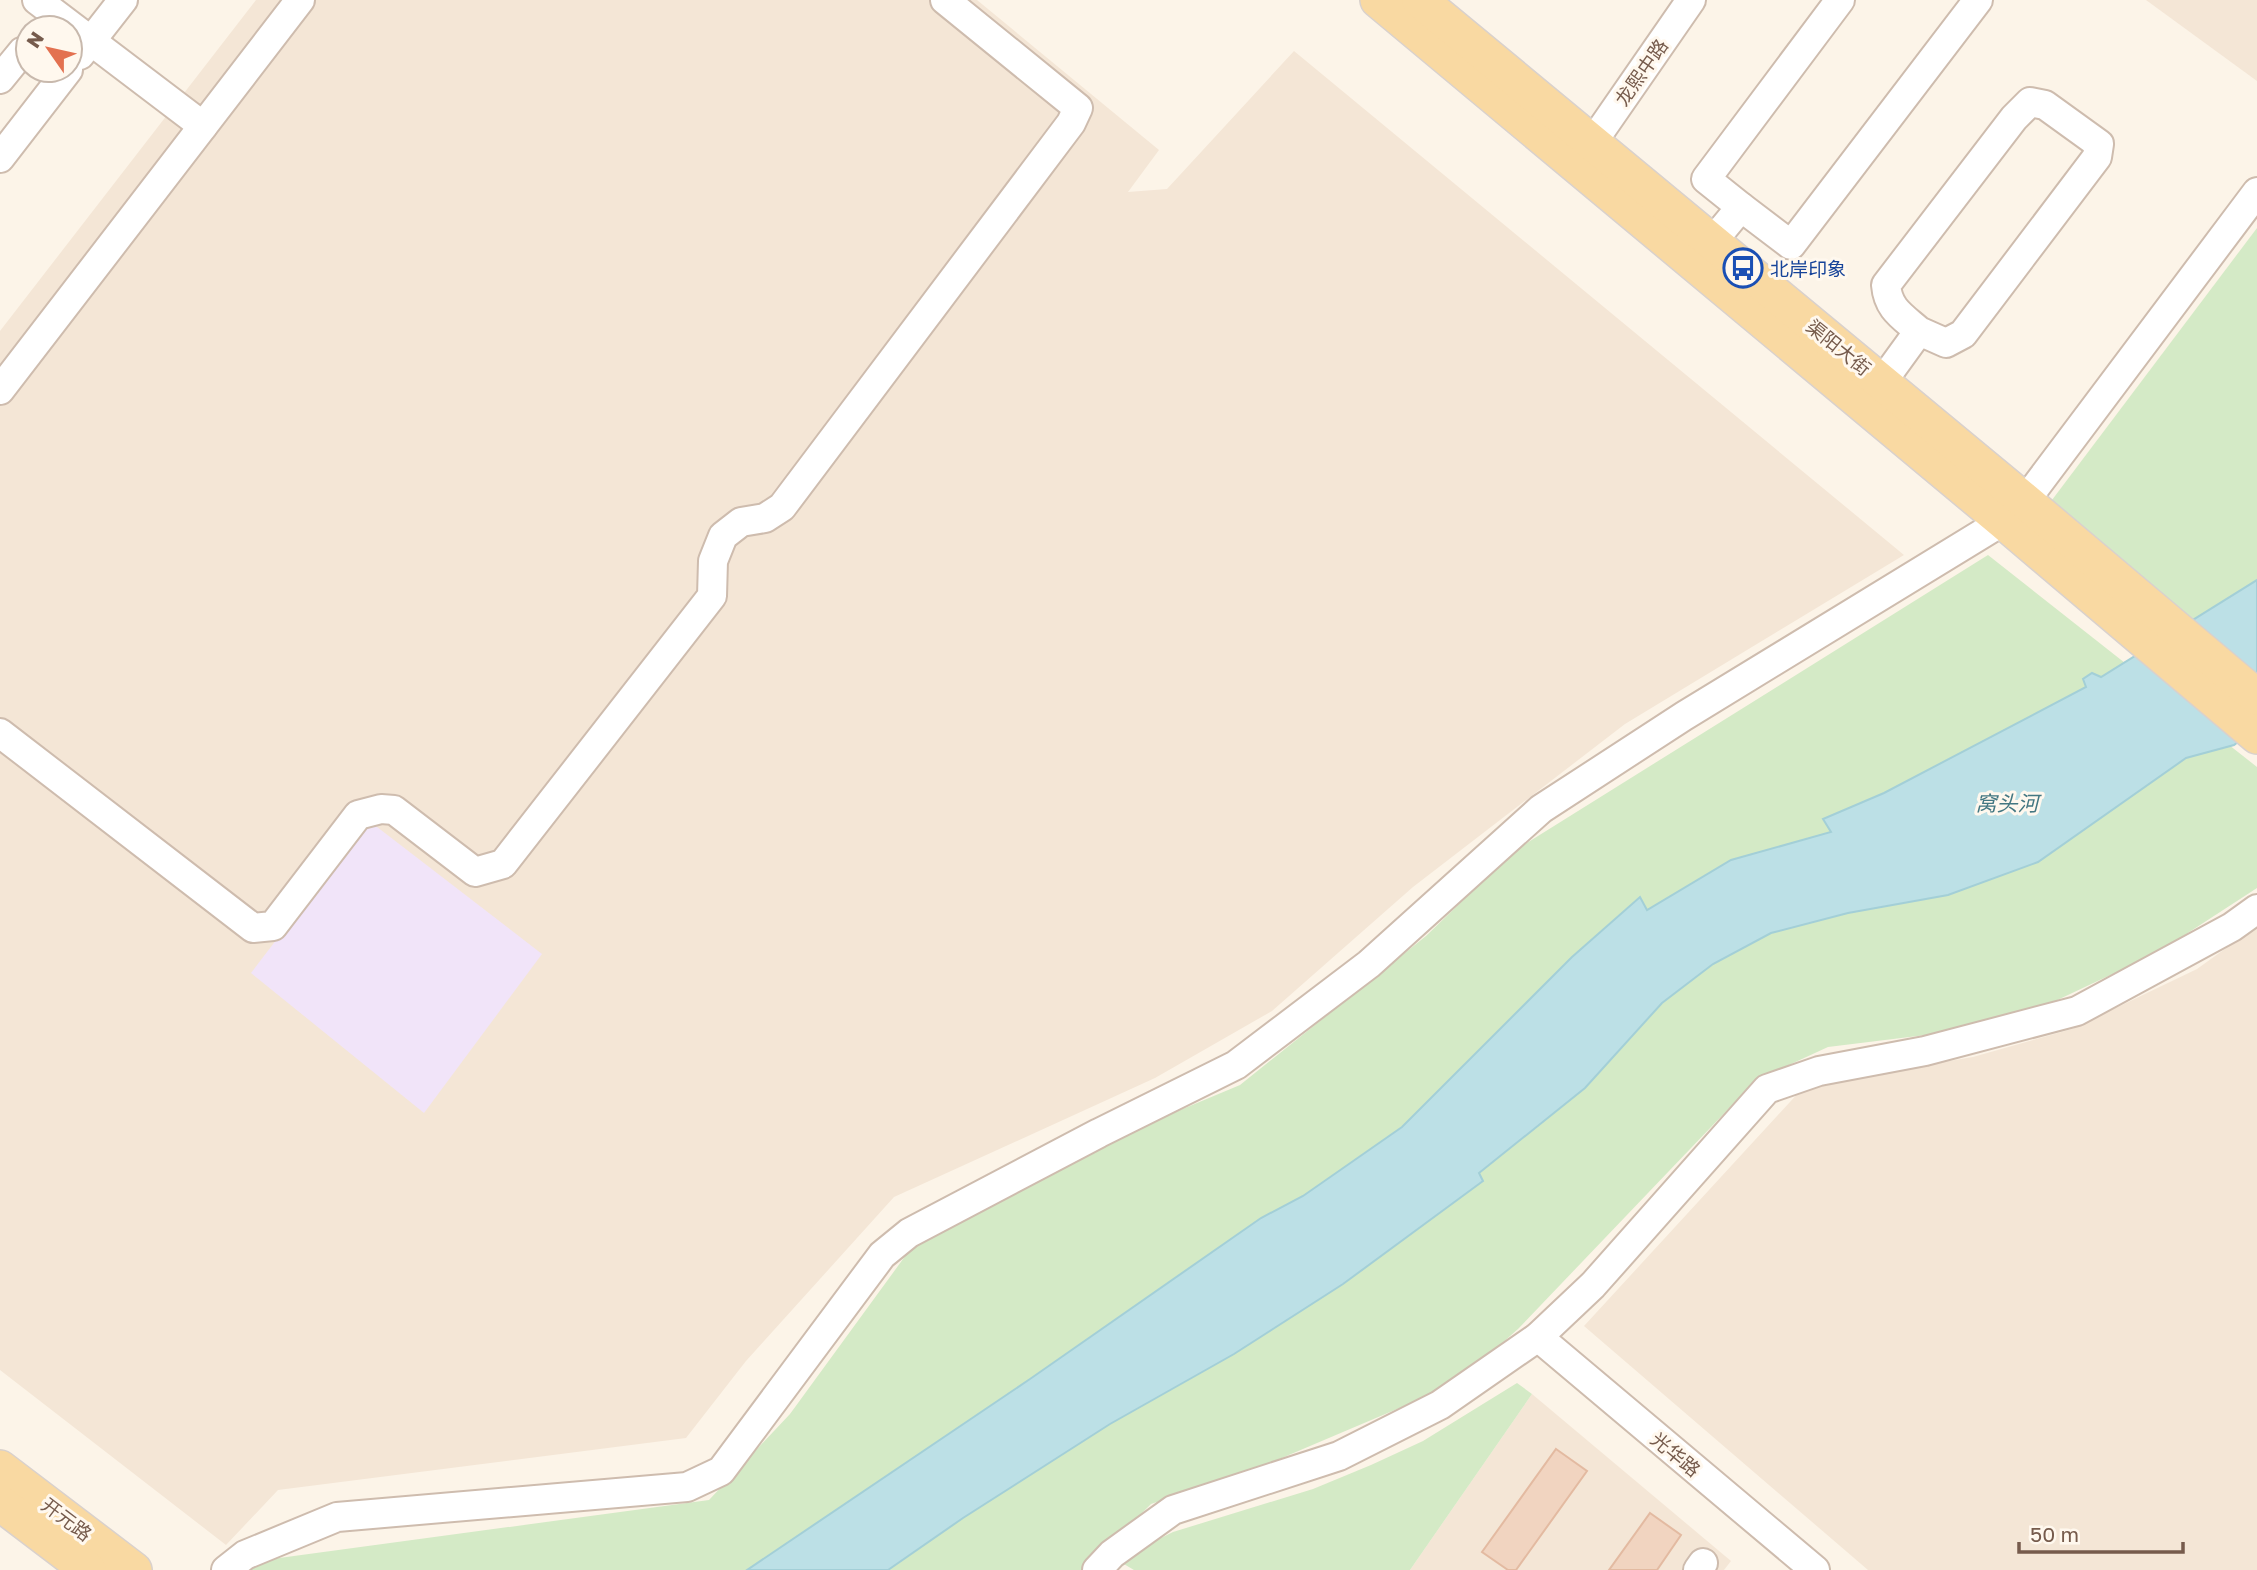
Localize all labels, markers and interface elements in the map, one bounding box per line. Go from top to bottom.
north arrow [14,14,84,84]
text: N [21,27,48,52]
street label: 龙熙中路 [1610,34,1672,110]
bus stop icon: 北岸印象 [1722,247,1764,289]
place label: 北岸印象 [1770,257,1846,280]
street label: 渠阳大街 [1802,314,1876,380]
water label: 窝头河 [1976,790,2042,816]
street label: 光华路 [1647,1427,1705,1481]
street label: 开元路 [37,1493,97,1545]
scale bar [2019,1510,2184,1554]
text: 50 m [2030,1521,2079,1547]

